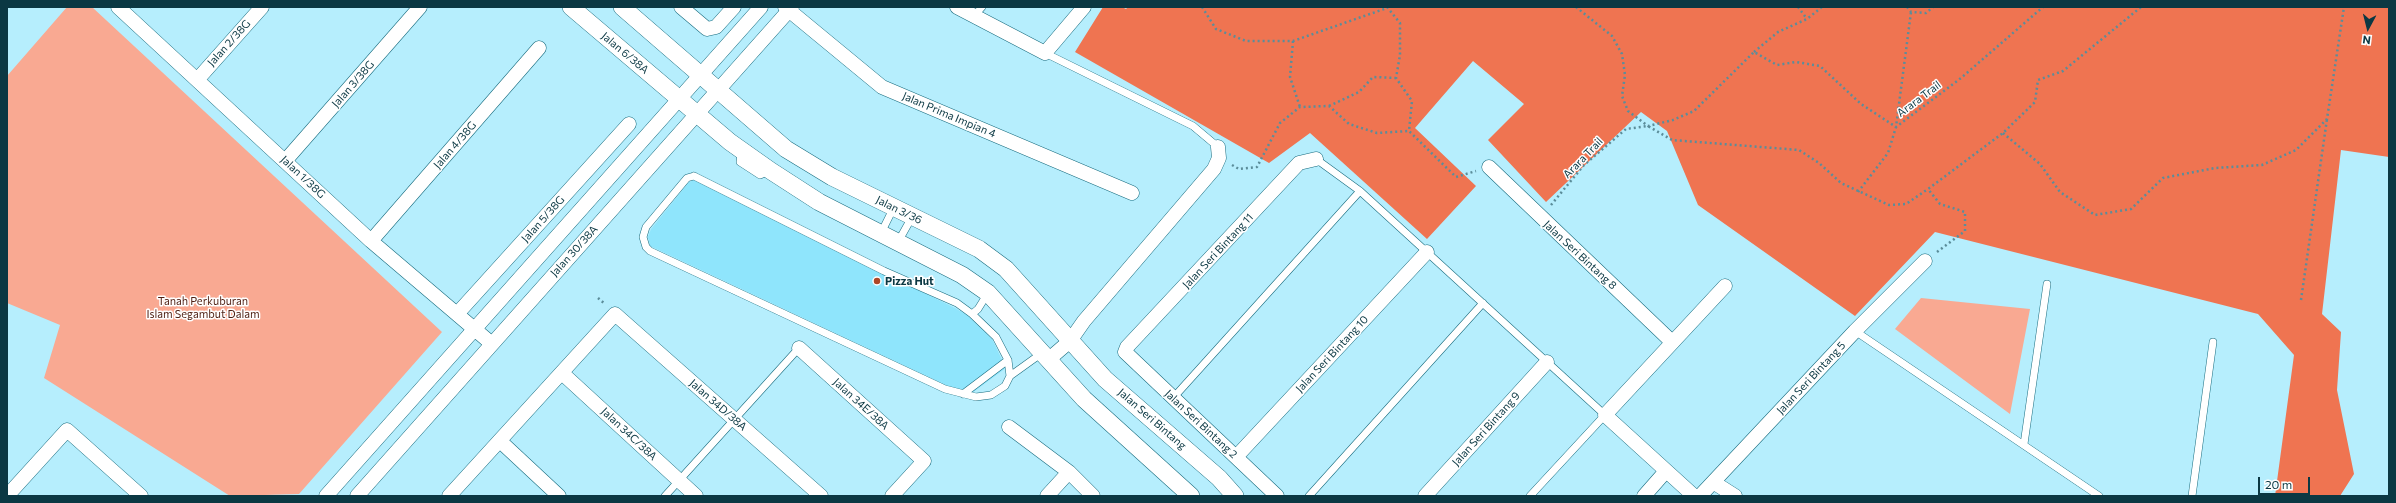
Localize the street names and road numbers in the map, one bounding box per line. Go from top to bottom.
street label: Jalan 2/38G [205,17,253,69]
street label: Jalan 6/38A [599,29,651,77]
street label: Jalan 3/38G [329,58,377,110]
street label: Arara Trail [1894,78,1944,120]
street label: Jalan Prima Impian 4 [900,89,998,141]
street label: Jalan 4/38G [431,119,479,171]
street label: Arara Trail [1560,135,1606,181]
street label: Jalan 1/38G [278,153,328,201]
street label: Jalan 5/38G [519,193,567,245]
street label: Jalan 3/36 [874,193,924,227]
street label: Jalan Seri Bintang 11 [1180,211,1256,291]
street label: Jalan Seri Bintang 8 [1541,218,1619,292]
street label: Jalan 30/38A [548,223,600,279]
street label: Jalan Seri Bintang 10 [1293,313,1371,395]
street label: Jalan Seri Bintang 5 [1774,339,1848,417]
street label: Jalan 34D/38A [687,376,749,434]
street label: Jalan 34E/38A [830,376,892,432]
street label: Jalan Seri Bintang [1115,386,1189,452]
street label: Jalan Seri Bintang 2 [1162,387,1240,461]
street label: Jalan Seri Bintang 9 [1449,389,1523,469]
street label: Jalan 34C/38A [598,405,660,463]

